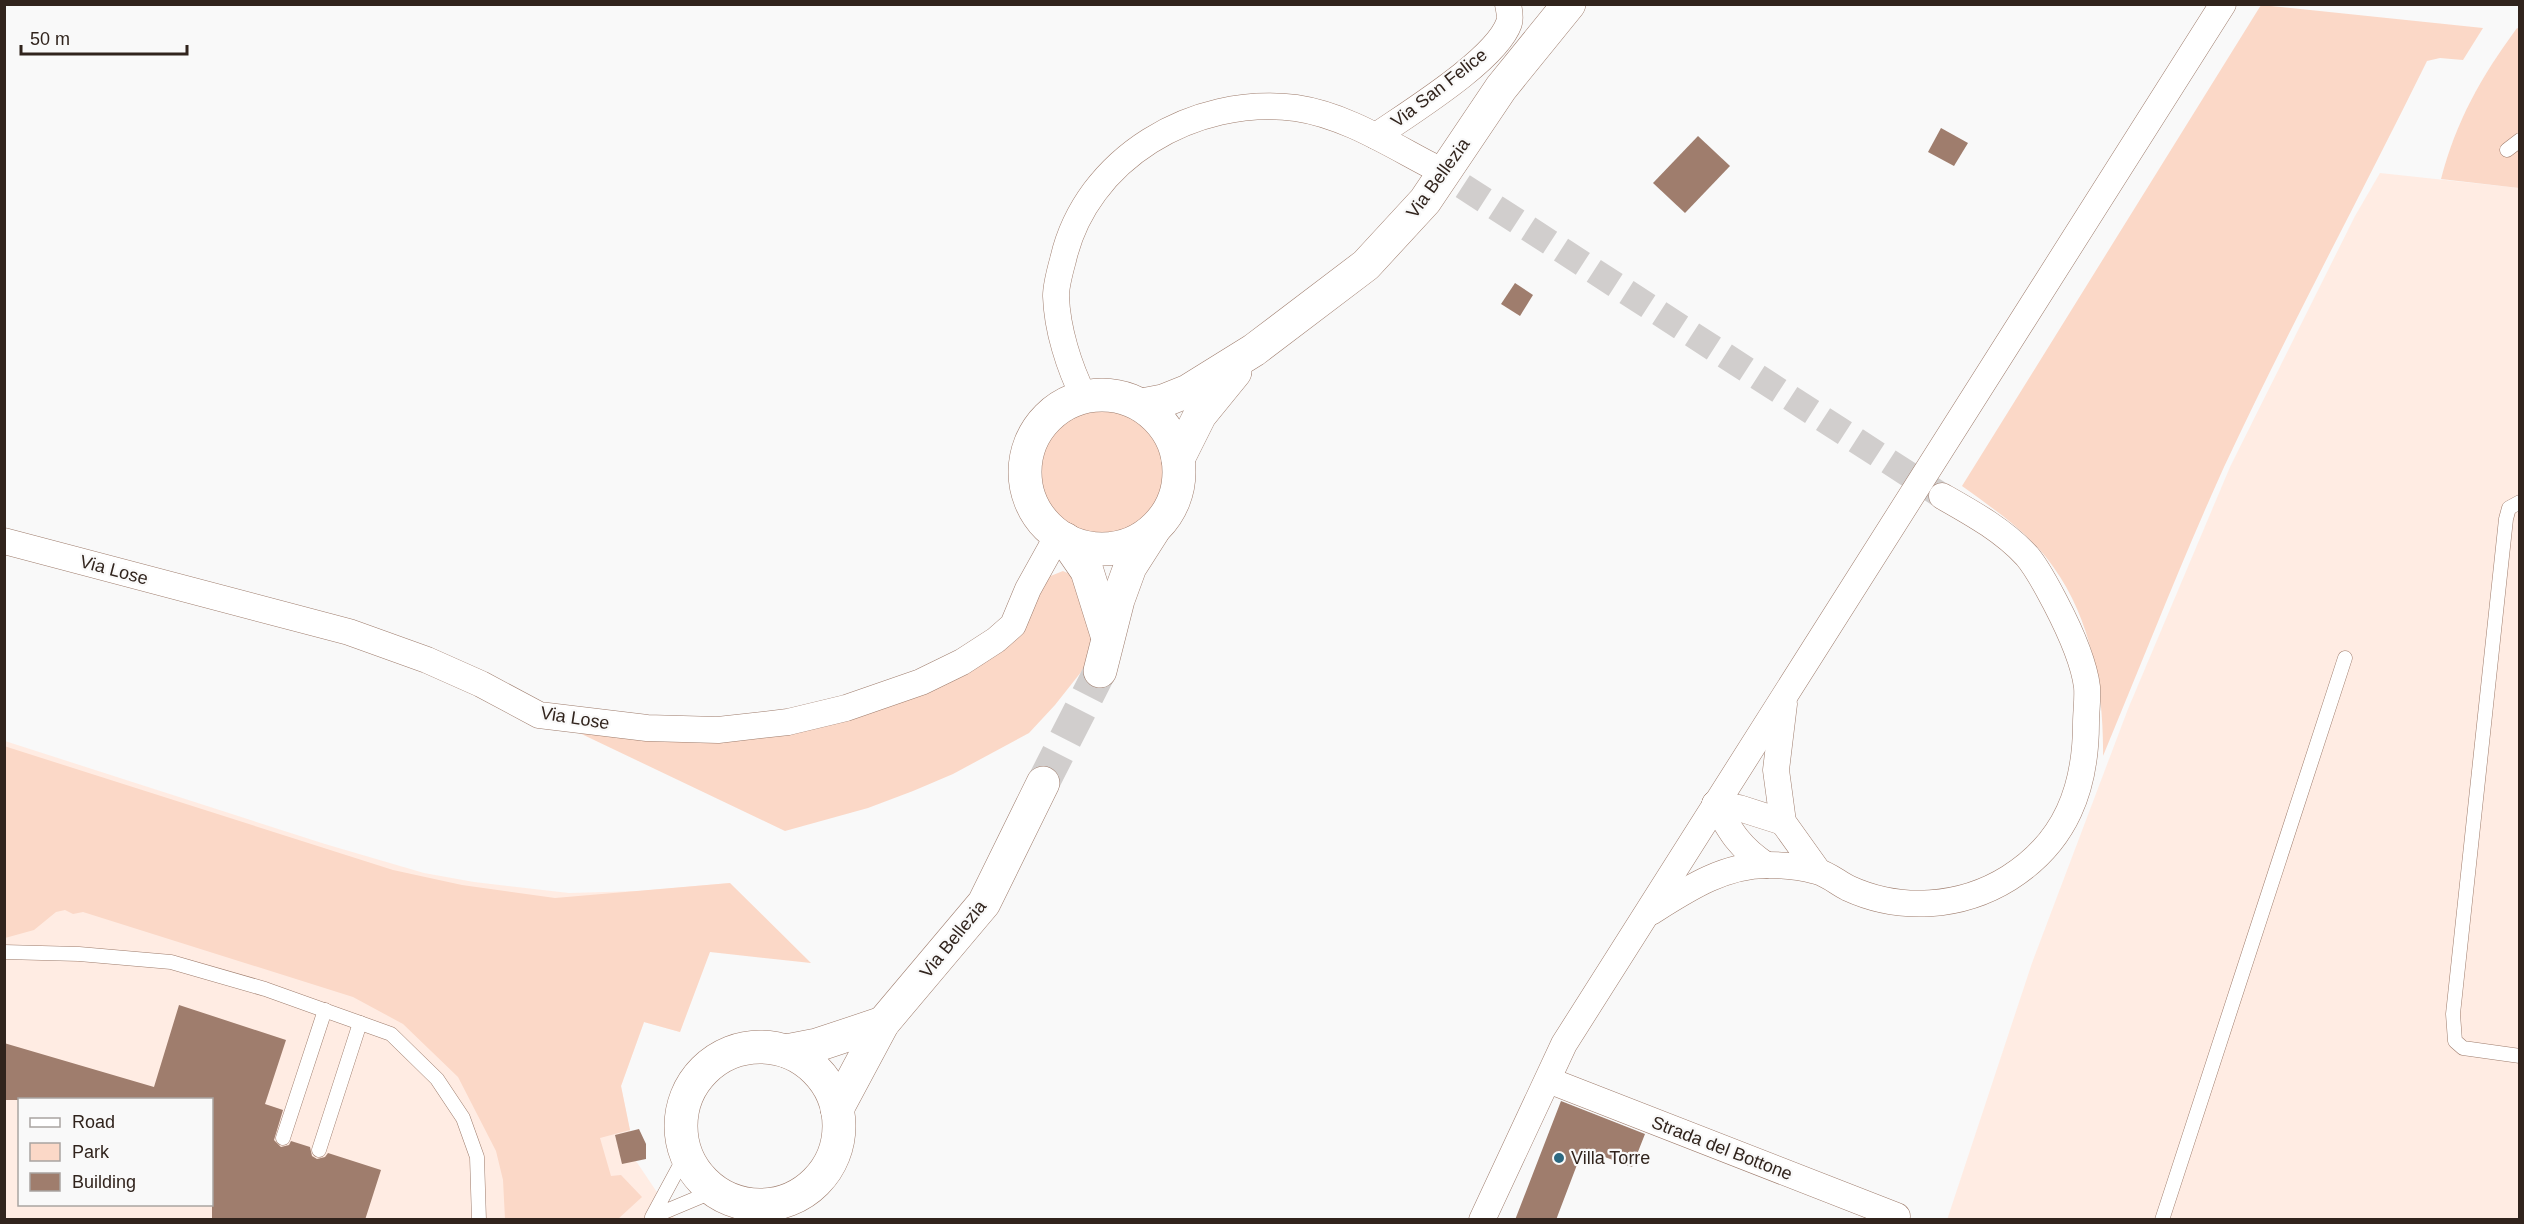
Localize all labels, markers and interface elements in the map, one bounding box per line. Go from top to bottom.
scale bar [21,18,188,56]
text: 50 m [30,29,70,49]
street label: Via San Felice [1387,44,1491,132]
street label: Via Bellezia [1402,133,1474,222]
street label: Via Lose [78,551,150,589]
street label: Via Lose [539,703,611,733]
street label: Via Bellezia [916,896,991,982]
legend [18,1098,213,1206]
text: Road [72,1112,115,1132]
street label: Strada del Bottone [1649,1112,1795,1184]
text: Park [72,1142,110,1162]
place label: Villa Torre [1571,1148,1650,1168]
marker: Villa Torre [1552,1151,1566,1165]
text: Building [72,1172,136,1192]

